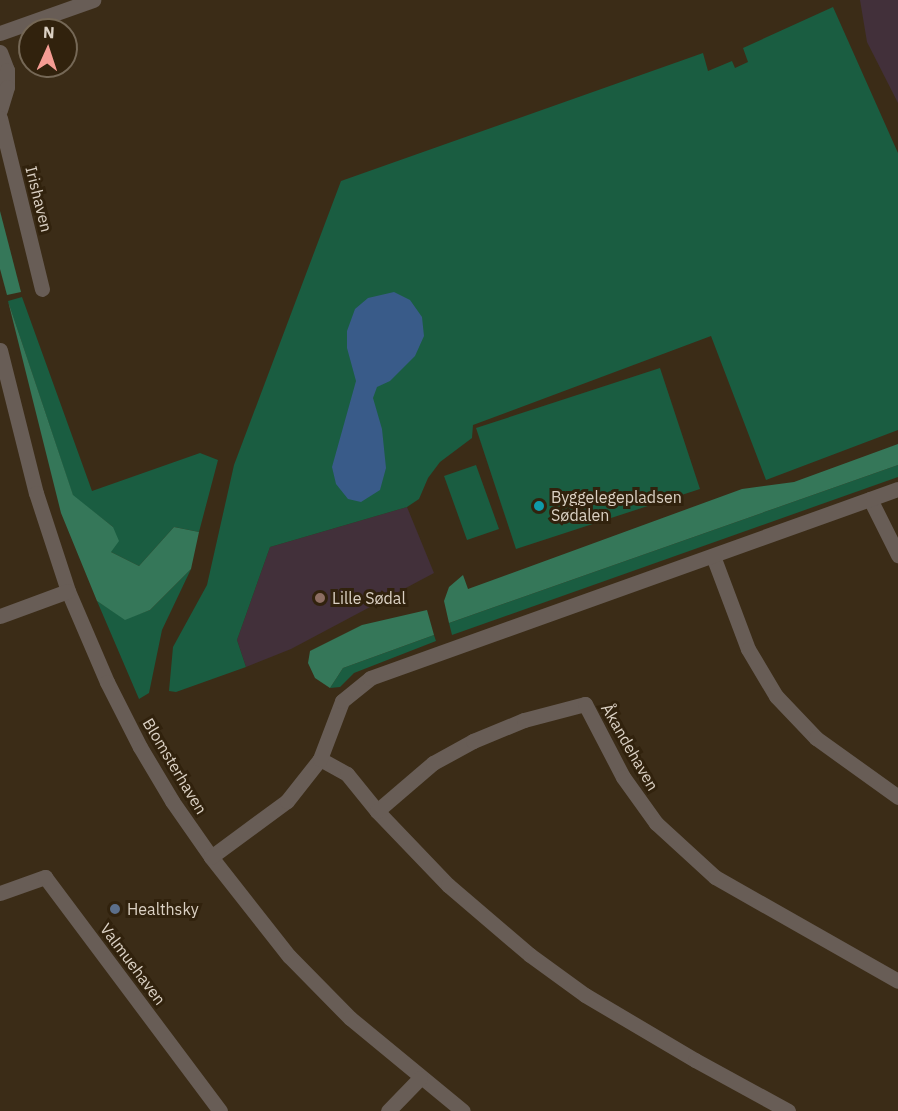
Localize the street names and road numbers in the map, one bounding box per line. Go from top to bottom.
street label: Irishaven [22,164,56,234]
street label: Åkandehaven [597,700,663,794]
street label: Blomsterhaven [139,714,211,818]
street label: Valmuehaven [96,919,170,1009]

